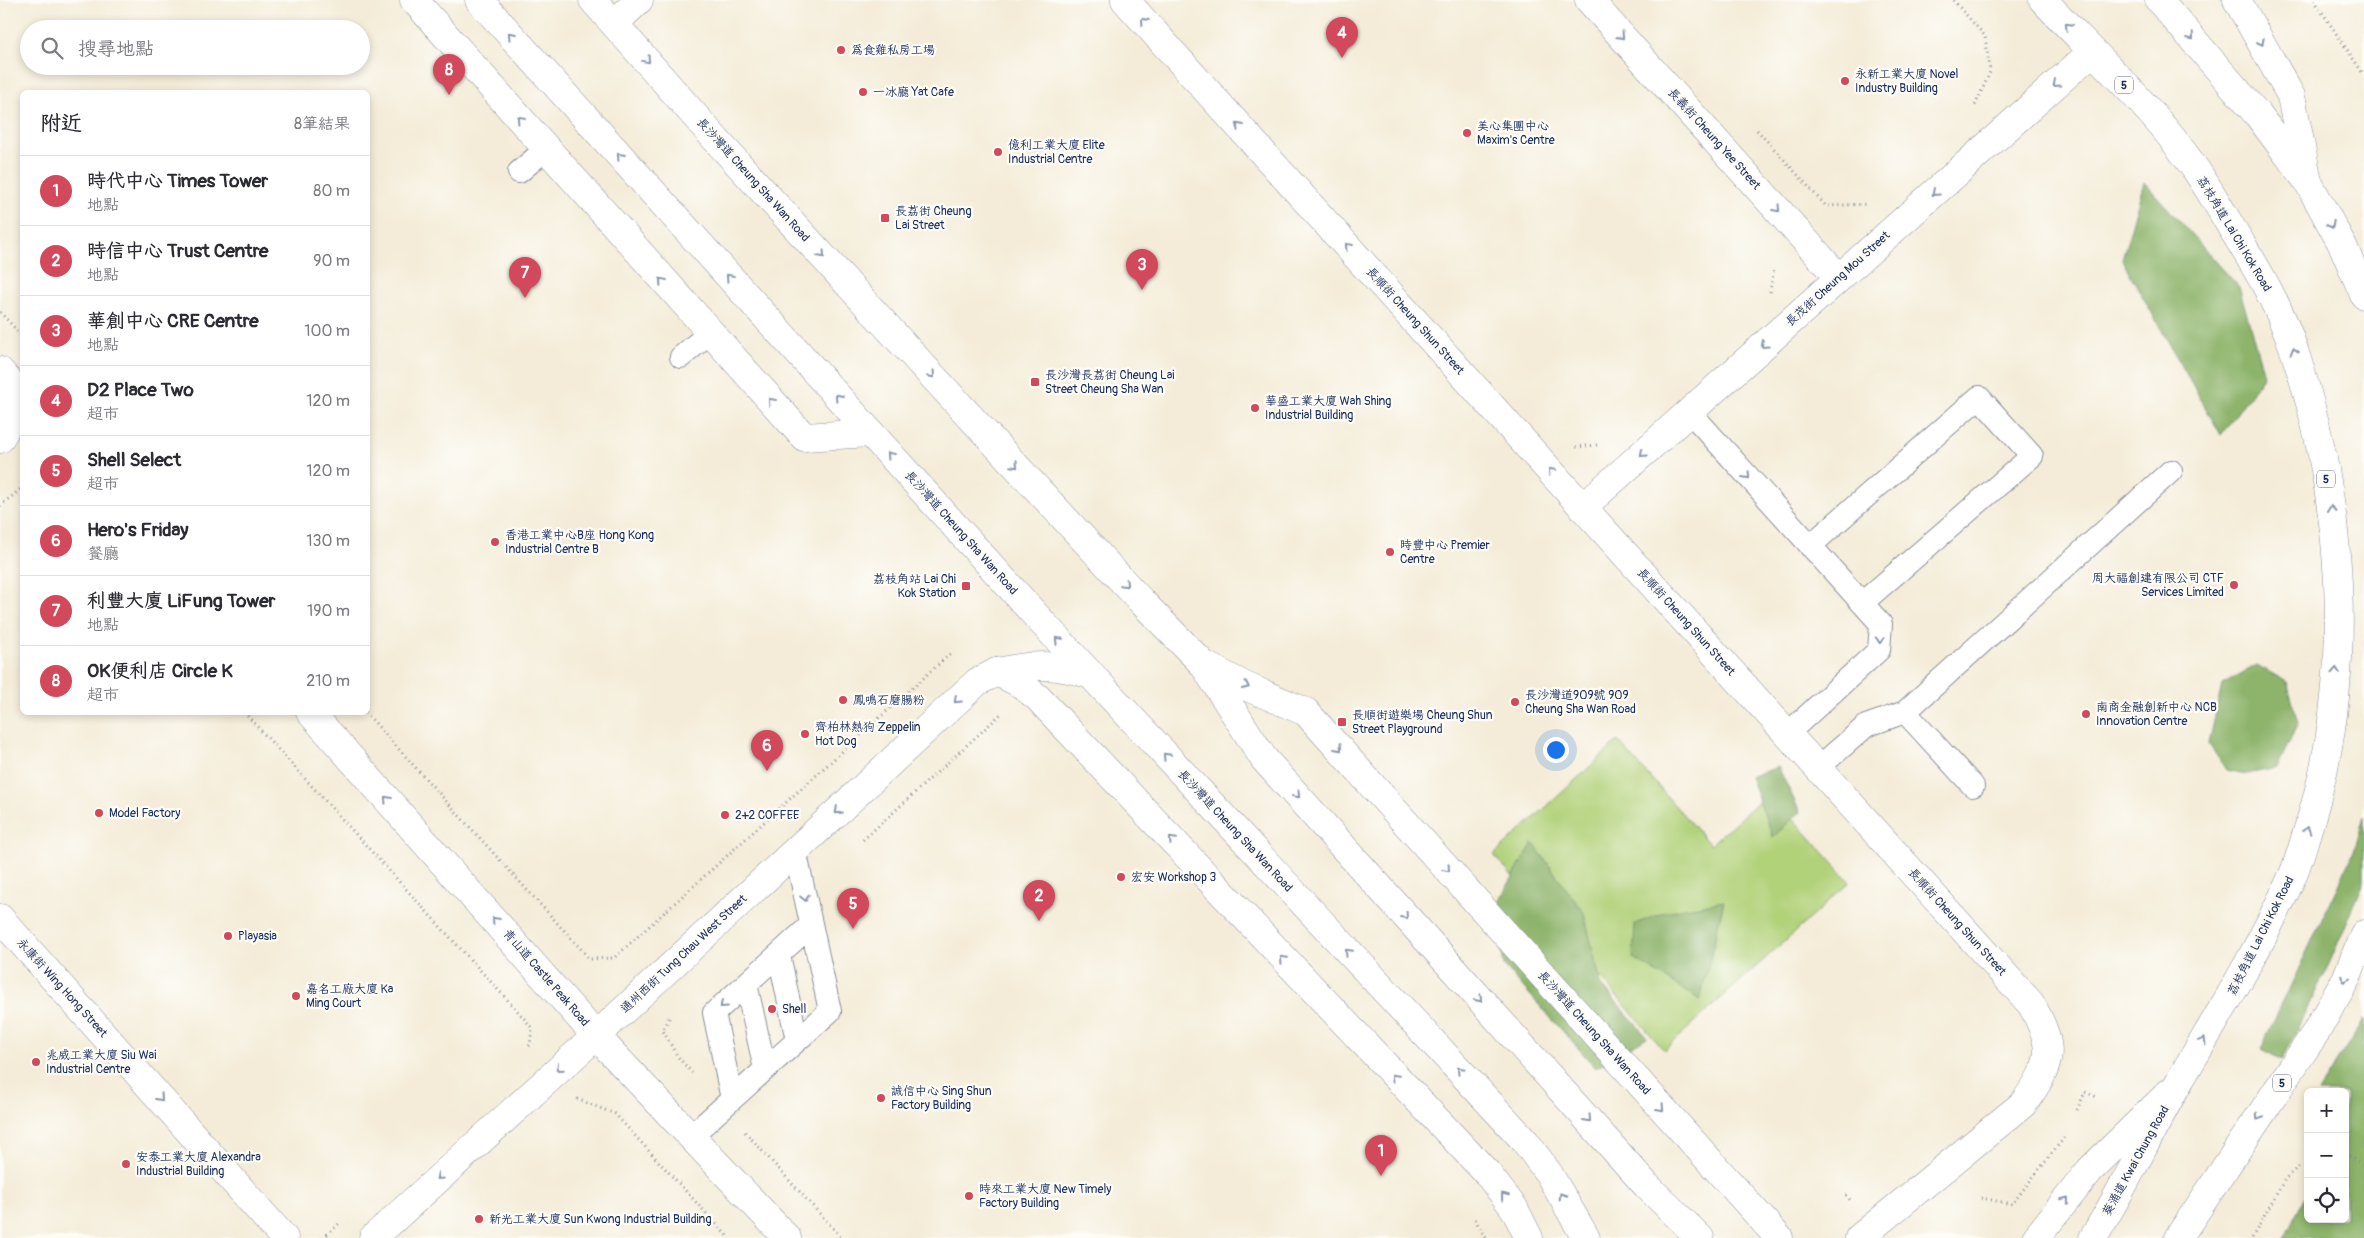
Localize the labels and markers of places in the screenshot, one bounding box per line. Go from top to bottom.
pin: 4 [1326,17,1358,58]
place label: 為食雞私房工場 [851,43,935,58]
marker: 為食雞私房工場 [835,44,847,56]
pin: 8 [433,54,465,95]
place label: 永新工業大廈 Novel Industry Building [1855,67,1958,96]
marker: 永新工業大廈 Novel Industry Building [1839,75,1851,87]
place label: 一冰廳 Yat Cafe [873,85,954,100]
marker: 一冰廳 Yat Cafe [857,86,869,98]
place label: 美心集團中心 Maxim's Centre [1477,119,1555,148]
marker: 美心集團中心 Maxim's Centre [1461,127,1473,139]
place label: 億利工業大廈 Elite Industrial Centre [1008,138,1105,167]
marker: 億利工業大廈 Elite Industrial Centre [992,146,1004,158]
place label: 長荔街 Cheung Lai Street [895,204,971,233]
marker: 長荔街 Cheung Lai Street [879,212,891,224]
pin: 3 [1126,249,1158,290]
pin: 7 [509,257,541,298]
place label: 長沙灣長荔街 Cheung Lai Street Cheung Sha Wan [1045,368,1175,397]
marker: 長沙灣長荔街 Cheung Lai Street Cheung Sha Wan [1029,376,1041,388]
place label: 華盛工業大廈 Wah Shing Industrial Building [1265,394,1391,423]
marker: 華盛工業大廈 Wah Shing Industrial Building [1249,402,1261,414]
place label: 香港工業中心B座 Hong Kong Industrial Centre B [505,528,654,557]
marker: 香港工業中心B座 Hong Kong Industrial Centre B [489,536,501,548]
place label: 時豐中心 Premier Centre [1400,538,1491,567]
marker: 時豐中心 Premier Centre [1384,546,1396,558]
place label: 周大福創建有限公司 CTF Services Limited [2092,571,2224,600]
place label: 荔枝角站 Lai Chi Kok Station [873,572,956,601]
marker: 周大福創建有限公司 CTF Services Limited [2228,579,2240,591]
marker: 荔枝角站 Lai Chi Kok Station [960,580,972,592]
place label: 長沙灣道909號 909 Cheung Sha Wan Road [1525,688,1636,717]
place label: 鳳鳴石磨腸粉 [853,693,925,708]
marker: 鳳鳴石磨腸粉 [837,694,849,706]
marker: 長沙灣道909號 909 Cheung Sha Wan Road [1509,696,1521,708]
place label: 南商金融創新中心 NCB Innovation Centre [2096,700,2217,729]
place label: 長順街遊樂場 Cheung Shun Street Playground [1352,708,1493,737]
marker: 南商金融創新中心 NCB Innovation Centre [2080,708,2092,720]
marker: 長順街遊樂場 Cheung Shun Street Playground [1336,716,1348,728]
place label: 齊柏林熱狗 Zeppelin Hot Dog [815,720,921,749]
marker: 齊柏林熱狗 Zeppelin Hot Dog [799,728,811,740]
pin: 6 [751,730,783,771]
place label: Model Factory [109,806,180,821]
marker: Model Factory [93,807,105,819]
place label: 2+2 COFFEE [735,808,799,823]
marker: 2+2 COFFEE [719,809,731,821]
place label: 宏安 Workshop 3 [1131,870,1216,885]
marker: 宏安 Workshop 3 [1115,871,1127,883]
pin: 2 [1023,880,1055,921]
pin: 5 [837,888,869,929]
place label: Playasia [238,929,277,944]
marker: Playasia [222,930,234,942]
place label: 嘉名工廠大廈 Ka Ming Court [306,982,394,1011]
marker: 嘉名工廠大廈 Ka Ming Court [290,990,302,1002]
place label: Shell [782,1002,806,1017]
marker: Shell [766,1003,778,1015]
place label: 兆威工業大廈 Siu Wai Industrial Centre [46,1048,156,1077]
marker: 兆威工業大廈 Siu Wai Industrial Centre [30,1056,42,1068]
place label: 誠信中心 Sing Shun Factory Building [891,1084,992,1113]
marker: 誠信中心 Sing Shun Factory Building [875,1092,887,1104]
pin: 1 [1365,1135,1397,1176]
place label: 安泰工業大廈 Alexandra Industrial Building [136,1150,261,1179]
marker: 安泰工業大廈 Alexandra Industrial Building [120,1158,132,1170]
place label: 時來工業大廈 New Timely Factory Building [979,1182,1111,1211]
marker: 時來工業大廈 New Timely Factory Building [963,1190,975,1202]
place label: 新光工業大廈 Sun Kwong Industrial Building [489,1212,711,1227]
marker: 新光工業大廈 Sun Kwong Industrial Building [473,1213,485,1225]

